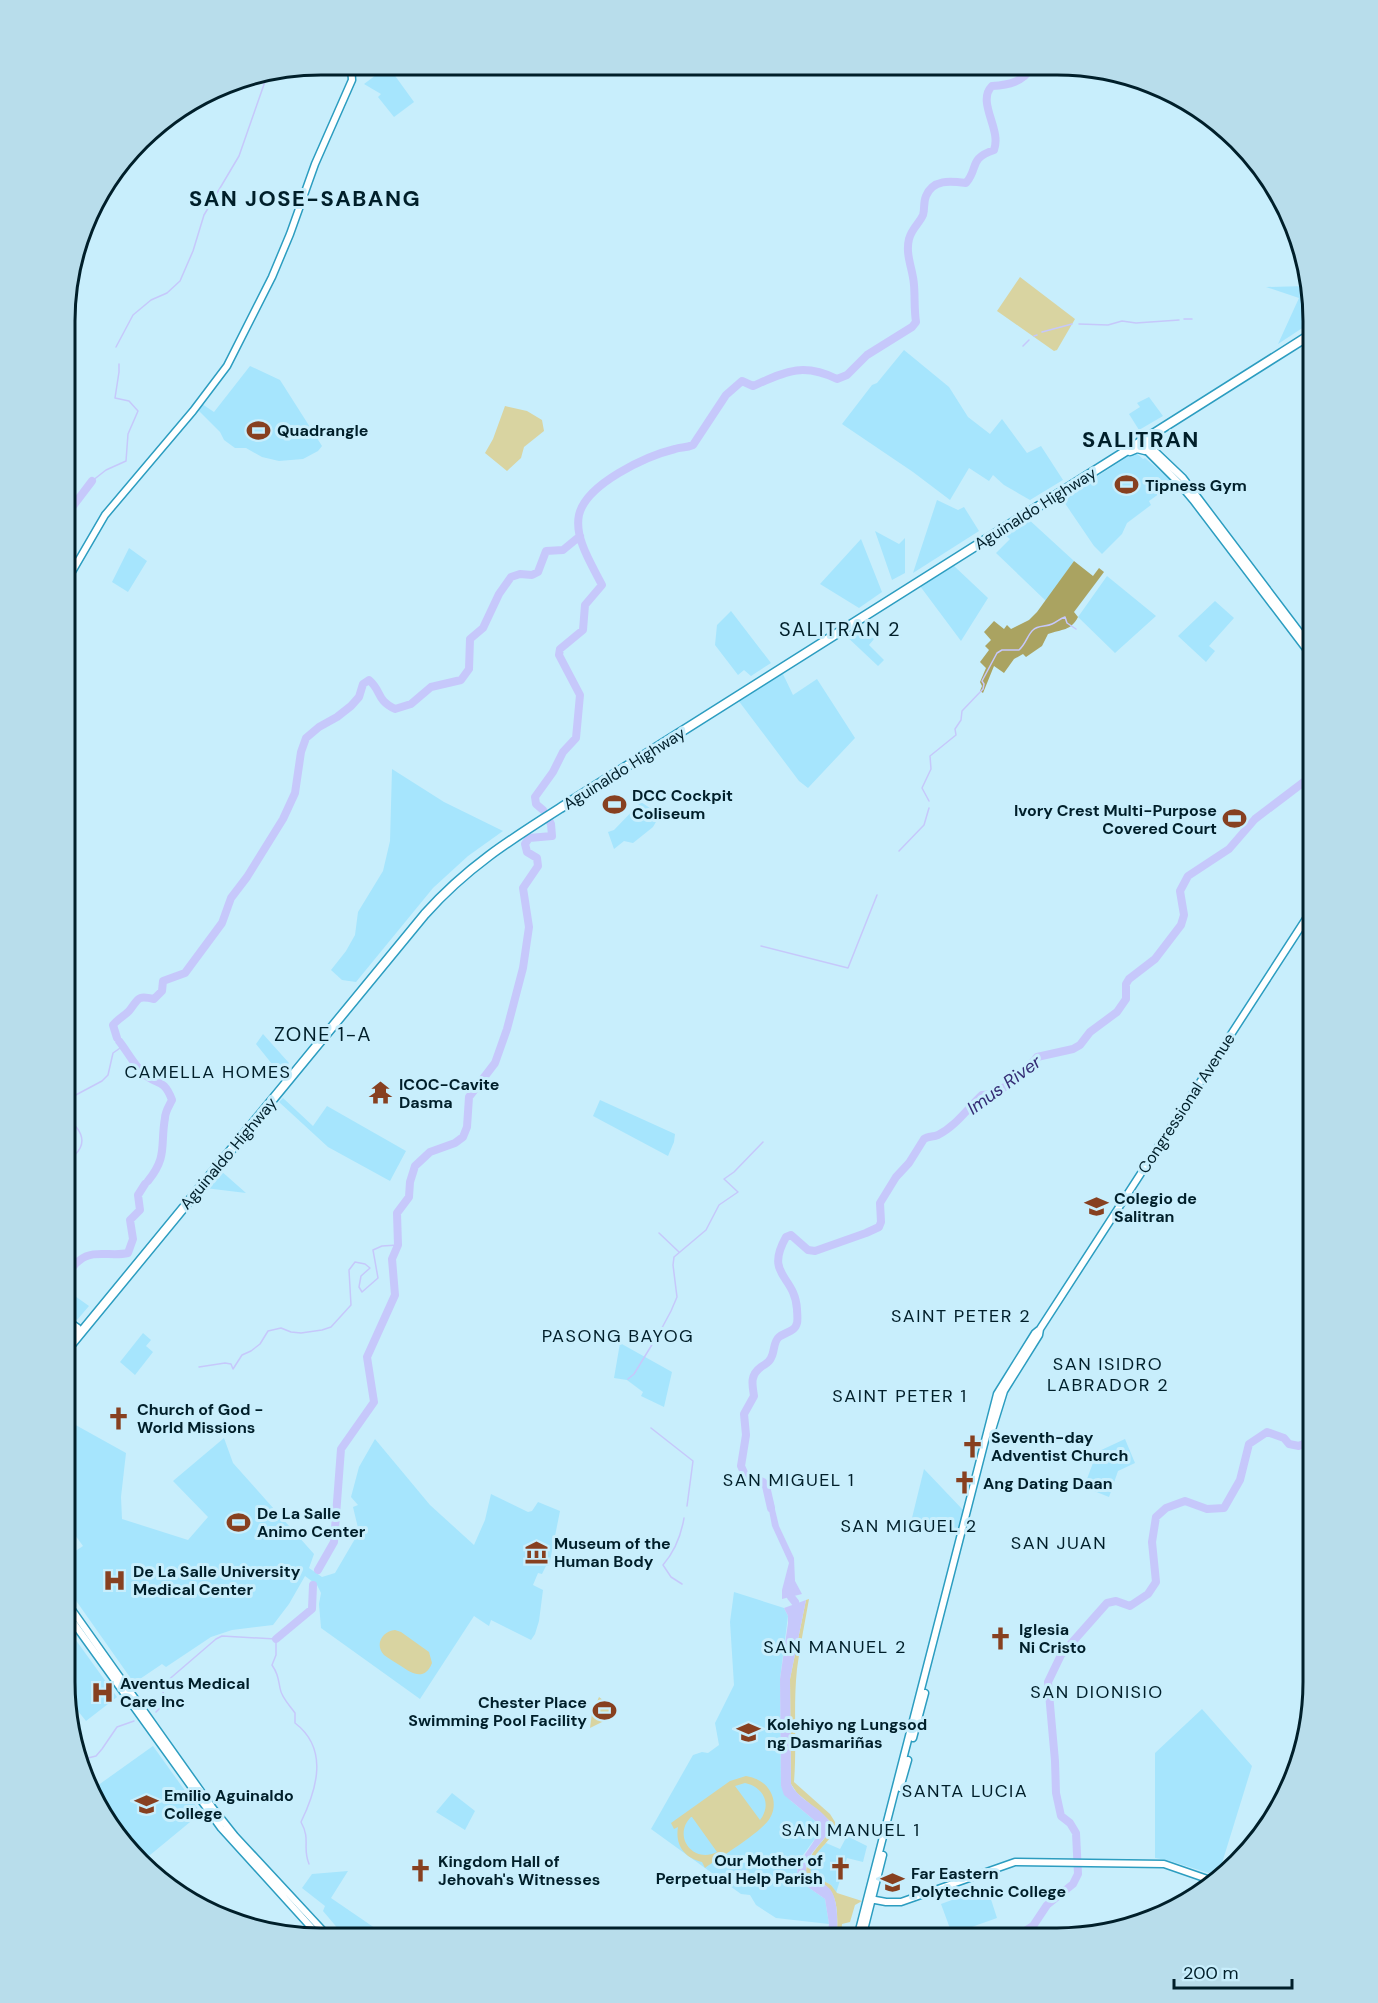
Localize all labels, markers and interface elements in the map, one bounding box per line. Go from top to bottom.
district label: SAN JOSE-SABANG [189,184,421,213]
sports icon: Quadrangle [246,417,272,443]
place label: Quadrangle [277,420,369,441]
district label: SALITRAN [1082,425,1200,454]
street label: Aguinaldo Highway [970,462,1100,554]
sports icon: Tipness Gym [1114,472,1140,498]
place label: Tipness Gym [1145,475,1247,496]
district label: SALITRAN 2 [779,616,901,642]
street label: Aguinaldo Highway [559,722,689,814]
place label: DCC Cockpit Coliseum [632,785,733,824]
sports icon: DCC Cockpit Coliseum [601,791,627,817]
place label: Ivory Crest Multi-Purpose Covered Court [1014,800,1217,839]
sports icon: Ivory Crest Multi-Purpose Covered Court [1222,806,1248,832]
district label: ZONE 1-A [274,1021,372,1047]
street label: Congressional Avenue [1133,1029,1240,1177]
water label: Imus River [962,1049,1047,1120]
district label: CAMELLA HOMES [124,1060,292,1084]
place label: ICOC-Cavite Dasma [399,1074,499,1113]
temple icon: ICOC-Cavite Dasma [368,1080,394,1106]
street label: Aguinaldo Highway [175,1093,281,1214]
place label: Colegio de Salitran [1114,1188,1197,1227]
school or university icon: Colegio de Salitran [1083,1194,1109,1220]
district label: SAINT PETER 2 [891,1304,1031,1328]
district label: PASONG BAYOG [542,1324,694,1348]
district label: SAN ISIDRO LABRADOR 2 [1047,1352,1169,1397]
district label: SAINT PETER 1 [832,1384,968,1408]
place label: Church of God - World Missions [137,1399,263,1438]
church icon: Church of God - World Missions [106,1405,132,1431]
place label: Seventh-day Adventist Church [991,1427,1128,1466]
church icon: Seventh-day Adventist Church [960,1433,986,1459]
district label: SAN MIGUEL 1 [723,1468,855,1492]
church icon: Ang Dating Daan [952,1470,978,1496]
place label: Ang Dating Daan [983,1473,1113,1494]
place label: De La Salle Animo Center [257,1503,366,1542]
sports icon: De La Salle Animo Center [226,1509,252,1535]
district label: SAN MIGUEL 2 [840,1514,978,1538]
district label: SAN JUAN [1011,1531,1107,1555]
place label: Museum of the Human Body [554,1533,671,1572]
museum icon: Museum of the Human Body [523,1539,549,1565]
place label: De La Salle University Medical Center [133,1561,301,1600]
hospital icon: De La Salle University Medical Center [102,1567,128,1593]
place label: Iglesia Ni Cristo [1019,1619,1086,1658]
church icon: Iglesia Ni Cristo [988,1625,1014,1651]
district label: SAN MANUEL 2 [763,1635,907,1659]
place label: Aventus Medical Care Inc [120,1673,250,1712]
hospital icon: Aventus Medical Care Inc [89,1679,115,1705]
district label: SAN DIONISIO [1030,1680,1164,1704]
place label: Chester Place Swimming Pool Facility [408,1692,587,1731]
sports icon: Chester Place Swimming Pool Facility [592,1698,618,1724]
place label: Kolehiyo ng Lungsod ng Dasmariñas [767,1714,927,1753]
school or university icon: Kolehiyo ng Lungsod ng Dasmariñas [736,1720,762,1746]
district label: SANTA LUCIA [902,1779,1028,1803]
place label: Emilio Aguinaldo College [164,1785,294,1824]
school or university icon: Emilio Aguinaldo College [133,1791,159,1817]
district label: SAN MANUEL 1 [782,1818,921,1842]
place label: Our Mother of Perpetual Help Parish [656,1850,823,1889]
place label: Kingdom Hall of Jehovah's Witnesses [438,1851,600,1890]
church icon: Our Mother of Perpetual Help Parish [828,1856,854,1882]
church icon: Kingdom Hall of Jehovah's Witnesses [407,1857,433,1883]
place label: Far Eastern Polytechnic College [911,1863,1066,1902]
school or university icon: Far Eastern Polytechnic College [880,1869,906,1895]
scale bar [1174,1952,1292,1990]
text: 200 m [1183,1961,1239,1985]

